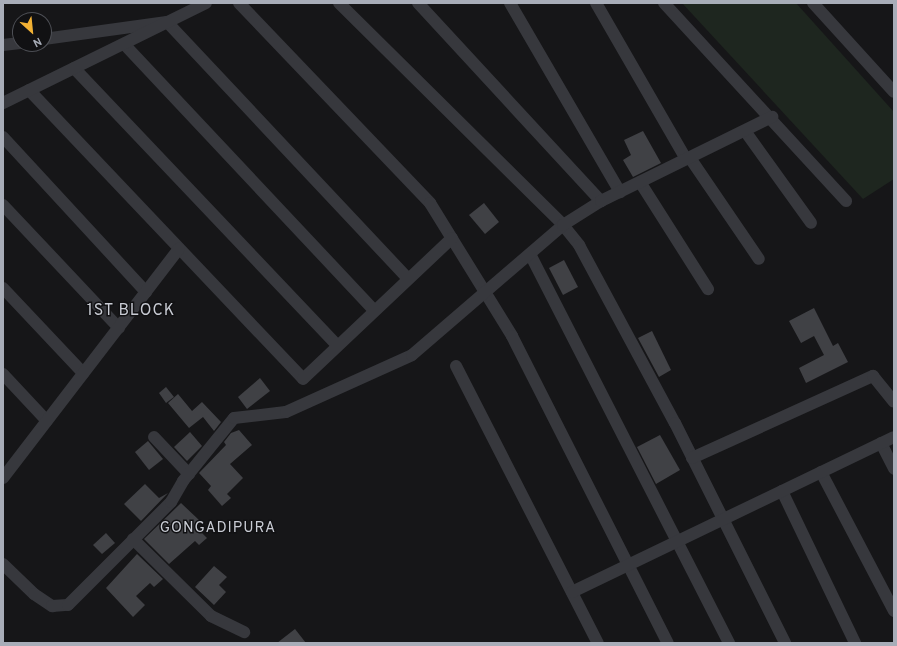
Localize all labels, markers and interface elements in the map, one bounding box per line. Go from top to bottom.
north arrow [12,12,52,52]
text: N [30,34,44,50]
district label: 1ST BLOCK [86,301,176,321]
district label: GONGADIPURA [160,520,276,538]

